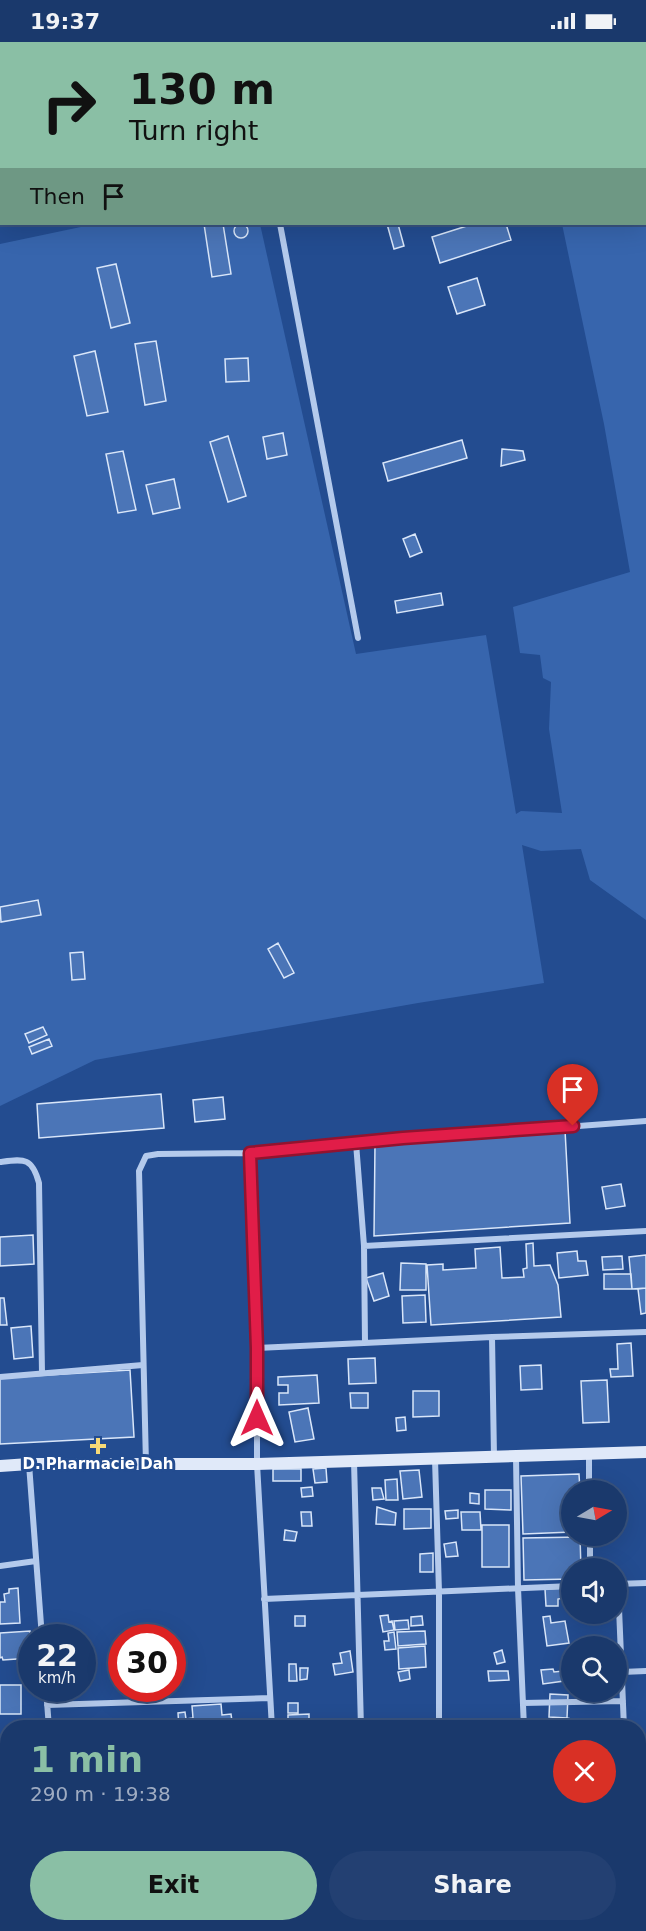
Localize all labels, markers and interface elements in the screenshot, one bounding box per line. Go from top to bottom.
text: 19:37 [30,9,100,34]
text: 130 m [129,65,275,114]
icon: right [30,66,108,144]
text: Turn right [129,115,258,146]
icon: arrive [97,180,130,213]
text: Then [30,184,85,209]
pin [547,1064,598,1126]
icon: arrive [556,1073,589,1106]
position arrow [225,1386,289,1450]
marker: D. Pharmacie Dah [91,1439,105,1453]
place label: D. Pharmacie Dah [23,1455,174,1473]
north arrow [561,1480,627,1546]
map controls [561,1480,627,1702]
button: sound [561,1558,627,1624]
speed limit sign: 30 [108,1624,186,1702]
button: search [561,1636,627,1702]
text: 22 [36,1638,78,1673]
text: km/h [38,1669,76,1687]
text: 1 min [30,1739,143,1780]
button: close [553,1740,616,1803]
text: 290 m · 19:38 [30,1782,171,1806]
button: Exit [30,1851,317,1920]
button: Share [329,1851,616,1920]

